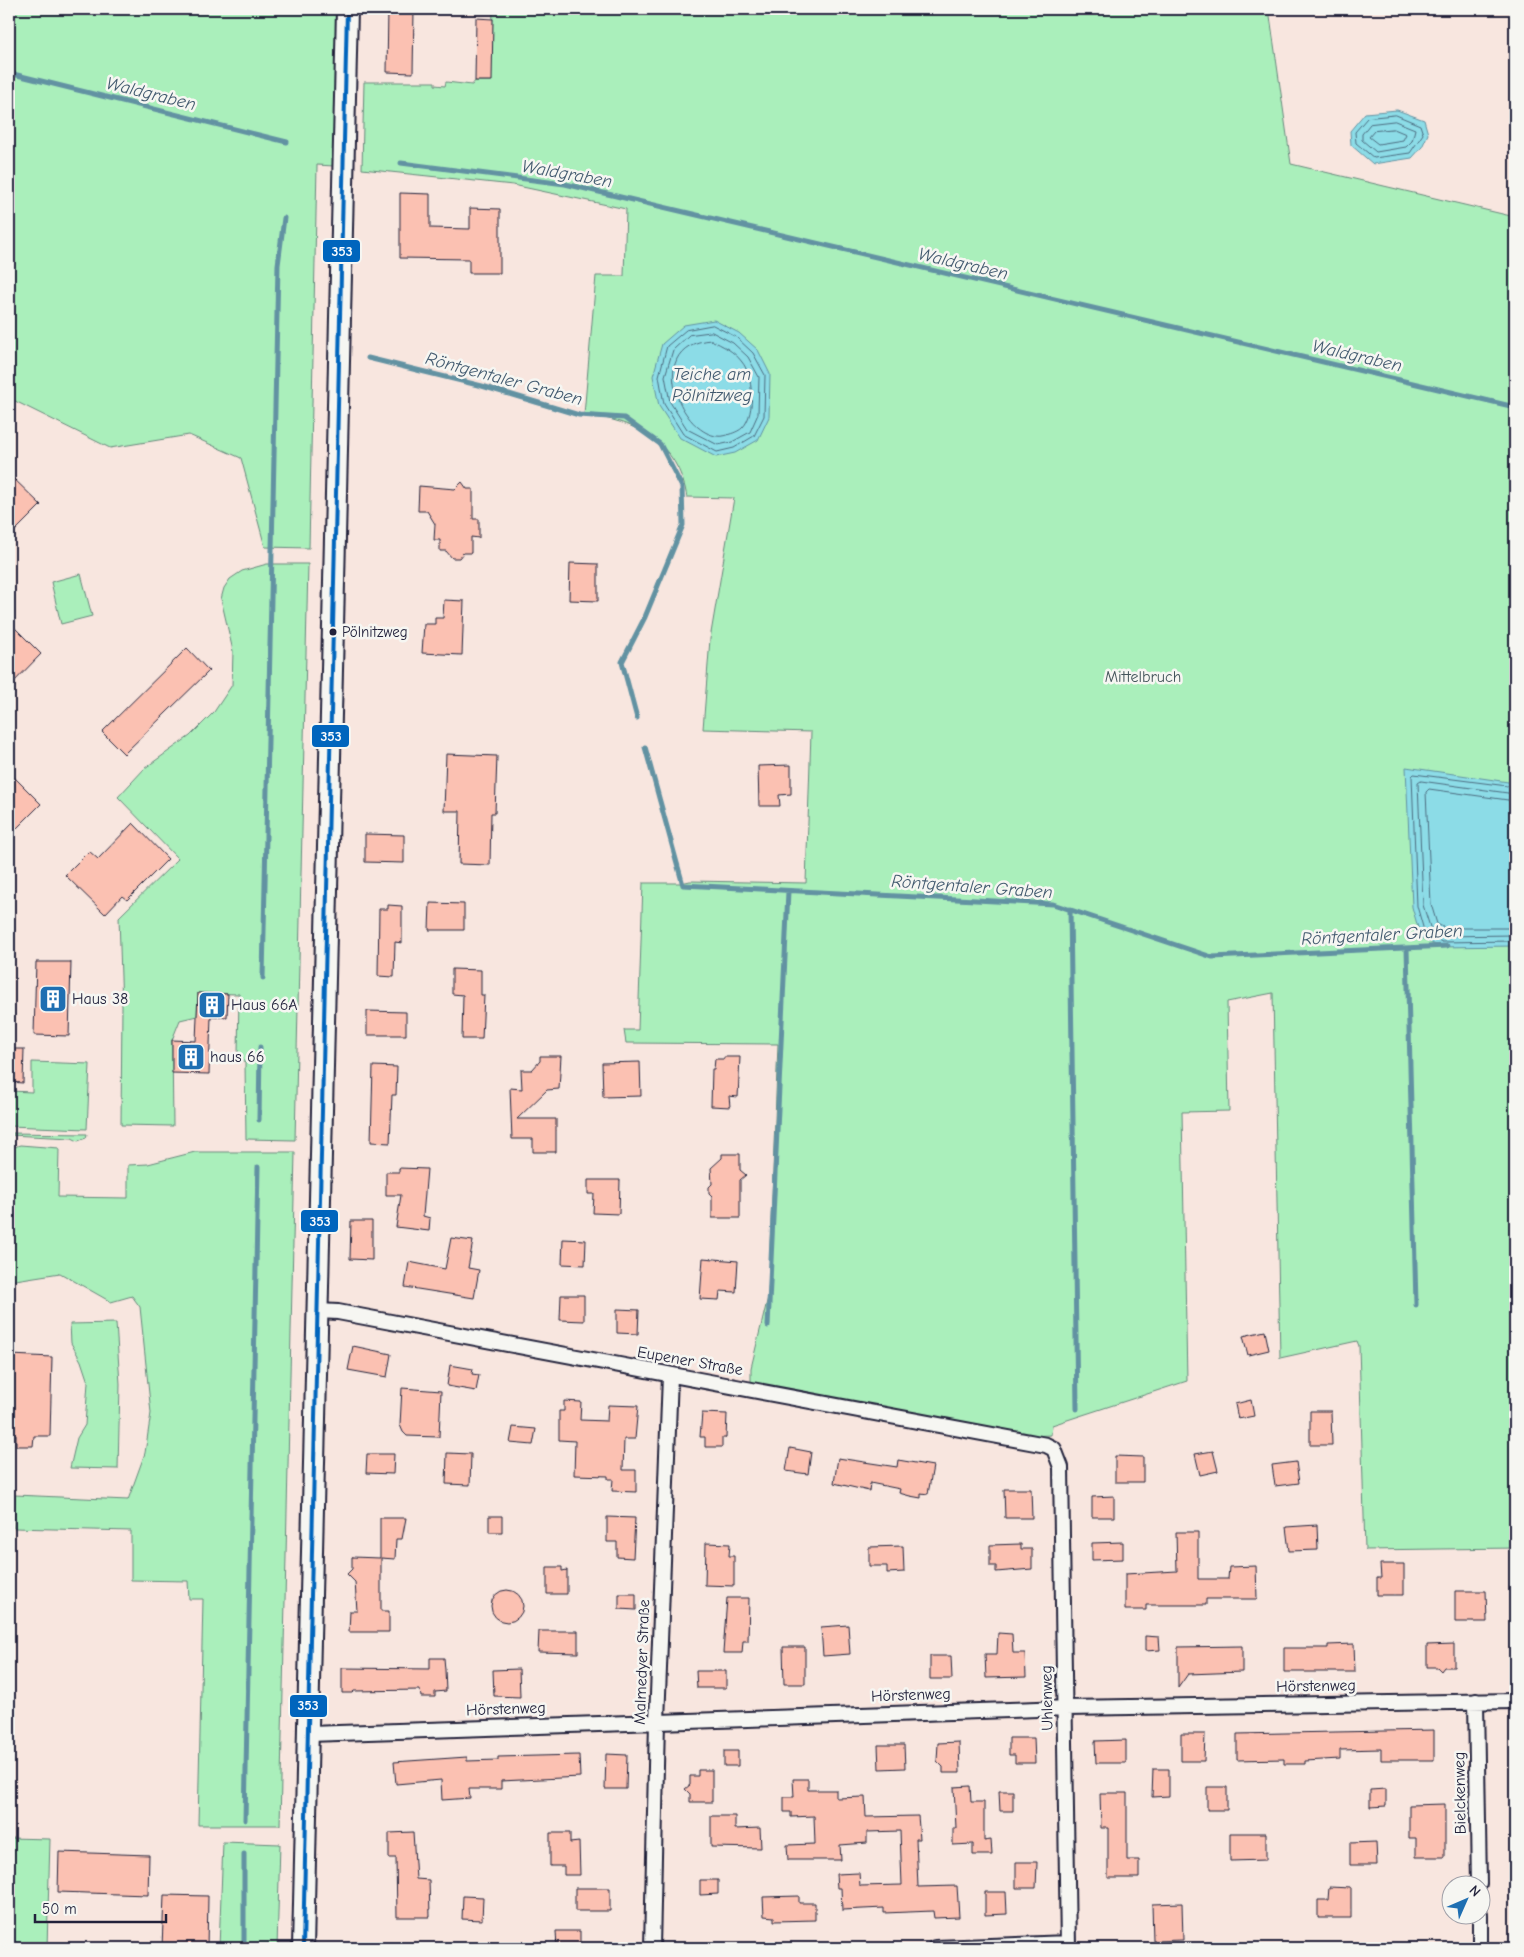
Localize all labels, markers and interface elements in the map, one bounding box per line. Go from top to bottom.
water label: Waldgraben [104,73,198,115]
water label: Waldgraben [520,156,614,192]
line badge: 353 [322,239,361,263]
text: 353 [331,243,353,260]
water label: Waldgraben [916,243,1010,285]
water label: Waldgraben [1310,335,1404,377]
water label: Röntgentaler Graben [423,348,585,410]
water label: Teiche am Pölnitzweg [672,364,752,406]
place label: Pölnitzweg [342,623,408,641]
marker: Pölnitzweg [328,627,338,637]
park label: Mittelbruch [1105,668,1181,686]
line badge: 353 [311,724,350,748]
text: 353 [320,728,342,745]
water label: Röntgentaler Graben [891,871,1053,903]
water label: Röntgentaler Graben [1301,920,1463,950]
building icon: Haus 38 [38,984,68,1014]
place label: Haus 38 [72,990,128,1008]
building icon: Haus 66A [197,990,227,1020]
place label: Haus 66A [231,996,298,1014]
building icon: haus 66 [176,1042,206,1072]
place label: haus 66 [210,1048,264,1066]
line badge: 353 [300,1209,339,1233]
text: 353 [309,1213,331,1230]
street label: Eupener Straße [636,1343,744,1379]
street label: Malmedyer Straße [631,1599,653,1725]
street label: Uhlenweg [1037,1665,1057,1731]
street label: Hörstenweg [1276,1676,1356,1696]
street label: Hörstenweg [871,1685,951,1705]
line badge: 353 [289,1694,328,1718]
text: 353 [297,1697,319,1714]
street label: Hörstenweg [466,1699,546,1719]
street label: Bielckenweg [1450,1751,1470,1835]
north arrow [1442,1874,1492,1924]
text: N [1466,1882,1484,1900]
scale bar [35,1892,166,1924]
text: 50 m [42,1900,77,1918]

